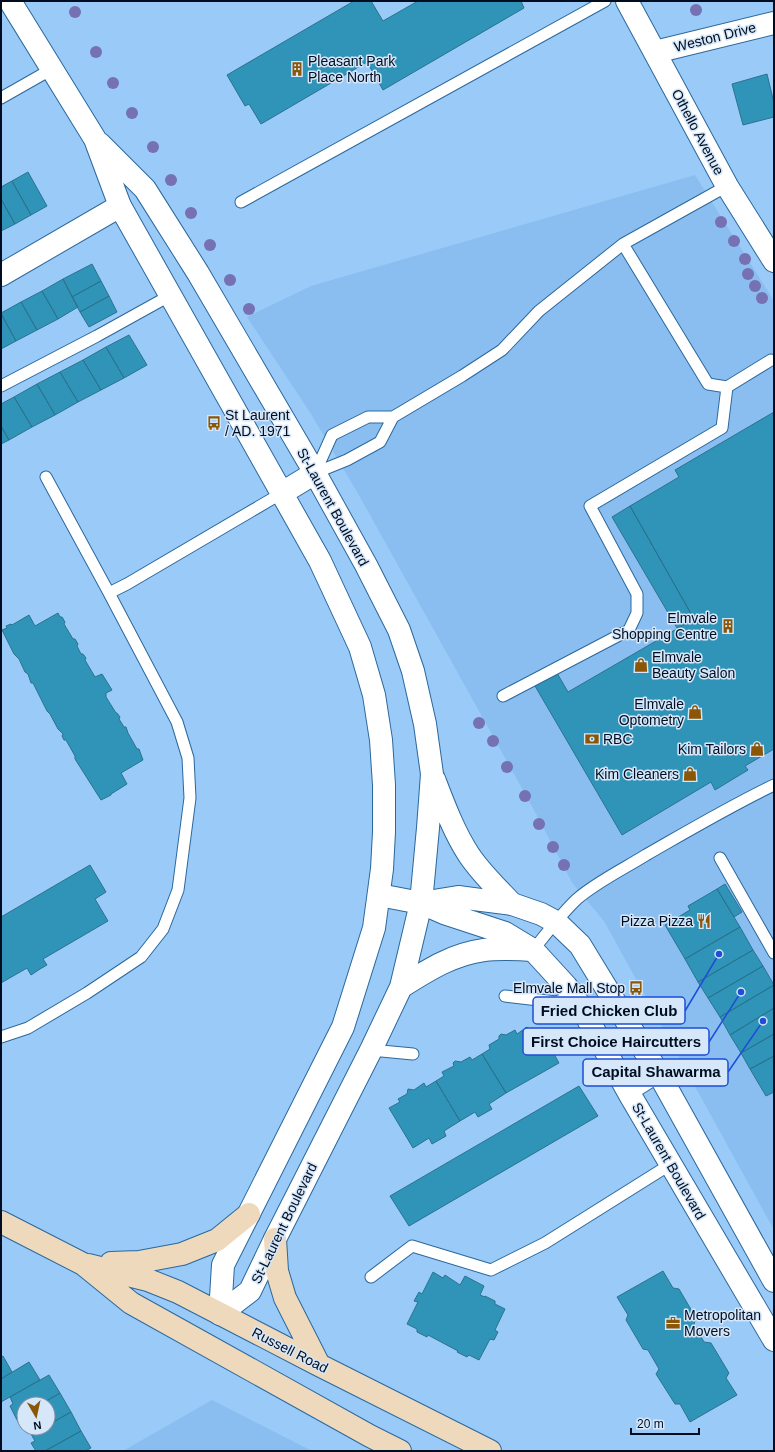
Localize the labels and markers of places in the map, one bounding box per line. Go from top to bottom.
place label: Pleasant Park Place North [308,53,396,85]
building icon: Pleasant Park Place North [289,61,305,77]
place label: St Laurent / AD. 1971 [225,407,291,439]
bus stop icon: St Laurent / AD. 1971 [206,415,222,431]
place label: Elmvale Shopping Centre [612,610,717,642]
building icon: Elmvale Shopping Centre [720,618,736,634]
place label: Elmvale Beauty Salon [652,649,735,681]
shop icon: Elmvale Beauty Salon [633,657,649,673]
place label: Elmvale Optometry [619,696,684,728]
shop icon: Elmvale Optometry [687,704,703,720]
bank icon: RBC [584,731,600,747]
place label: RBC [603,731,633,747]
place label: Kim Tailors [678,741,746,757]
shop icon: Kim Tailors [749,741,765,757]
place label: Kim Cleaners [595,766,679,782]
shop icon: Kim Cleaners [682,766,698,782]
place label: Pizza Pizza [621,913,693,929]
restaurant icon: Pizza Pizza [696,913,712,929]
place label: Elmvale Mall Stop [513,980,625,996]
bus stop icon: Elmvale Mall Stop [628,980,644,996]
callout: Fried Chicken Club [533,997,685,1024]
callout: First Choice Haircutters [523,1028,709,1055]
callout: Capital Shawarma [583,1059,728,1086]
place label: Metropolitan Movers [684,1307,761,1339]
office icon: Metropolitan Movers [665,1315,681,1331]

